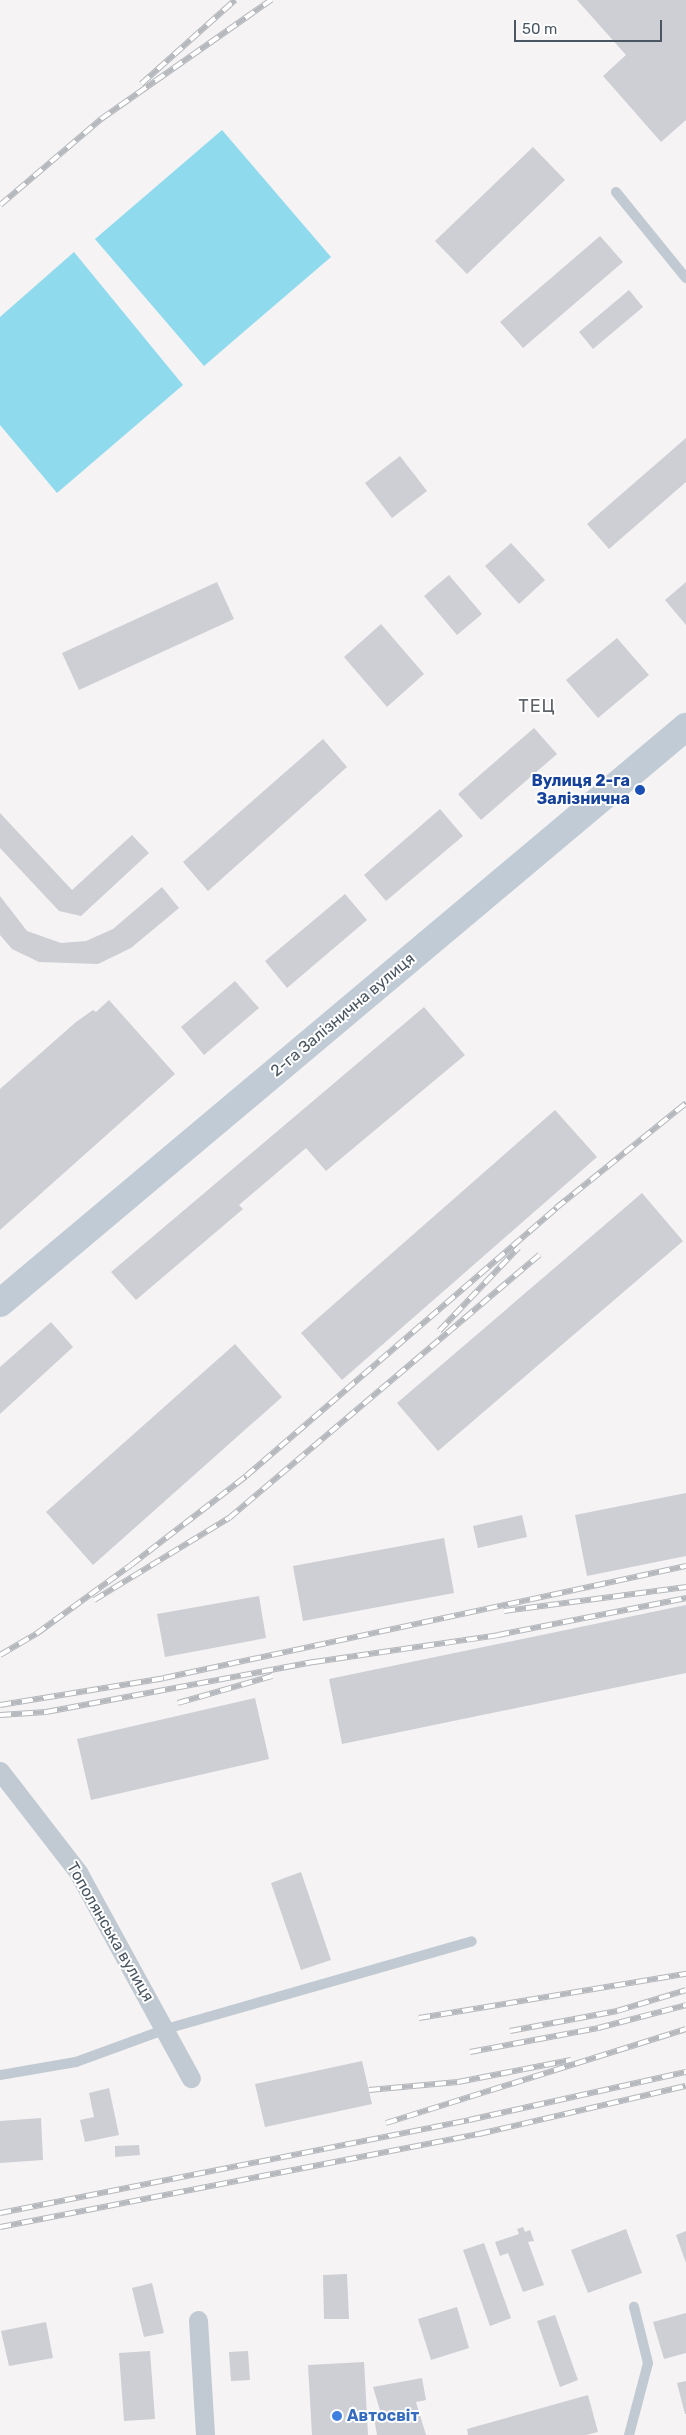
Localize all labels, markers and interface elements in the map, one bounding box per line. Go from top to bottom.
scale bar [516,10,664,42]
text: 50 m [522,20,557,38]
district label: ТЕЦ [518,695,556,717]
place label: Вулиця 2-га Залізнична [531,771,630,809]
marker: Вулиця 2-га Залізнична [634,784,646,796]
street label: 2-га Залізнична вулиця [267,949,419,1081]
street label: Тополянська вулиця [62,1859,158,2005]
place label: Автосвіт [347,2406,419,2426]
marker: Автосвіт [331,2410,343,2422]

